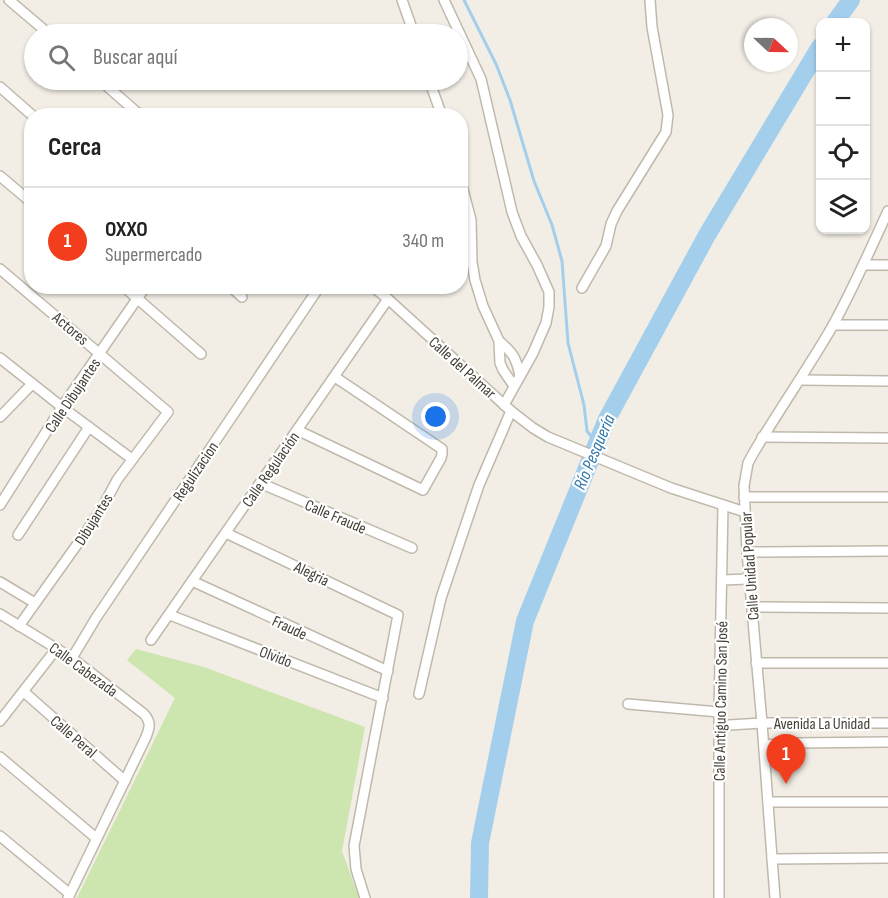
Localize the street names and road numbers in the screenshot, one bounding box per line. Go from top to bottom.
street label: Actores [47,308,92,350]
street label: Calle del Palmar [424,333,500,404]
street label: Calle Dibujantes [41,355,105,437]
street label: Calle Regulación [238,429,304,511]
street label: Regulizacion [169,438,223,505]
street label: Dibujantes [71,490,118,549]
street label: Calle Fraude [302,496,369,539]
street label: Calle Unidad Popular [737,511,764,621]
street label: Alegria [290,557,332,591]
street label: Fraude [269,612,310,645]
street label: Calle Antiguo Camino San José [711,621,732,781]
street label: Calle Cabezada [45,639,121,701]
street label: Olvido [256,643,294,672]
street label: Calle Peral [46,712,100,762]
street label: Avenida La Unidad [773,715,870,734]

